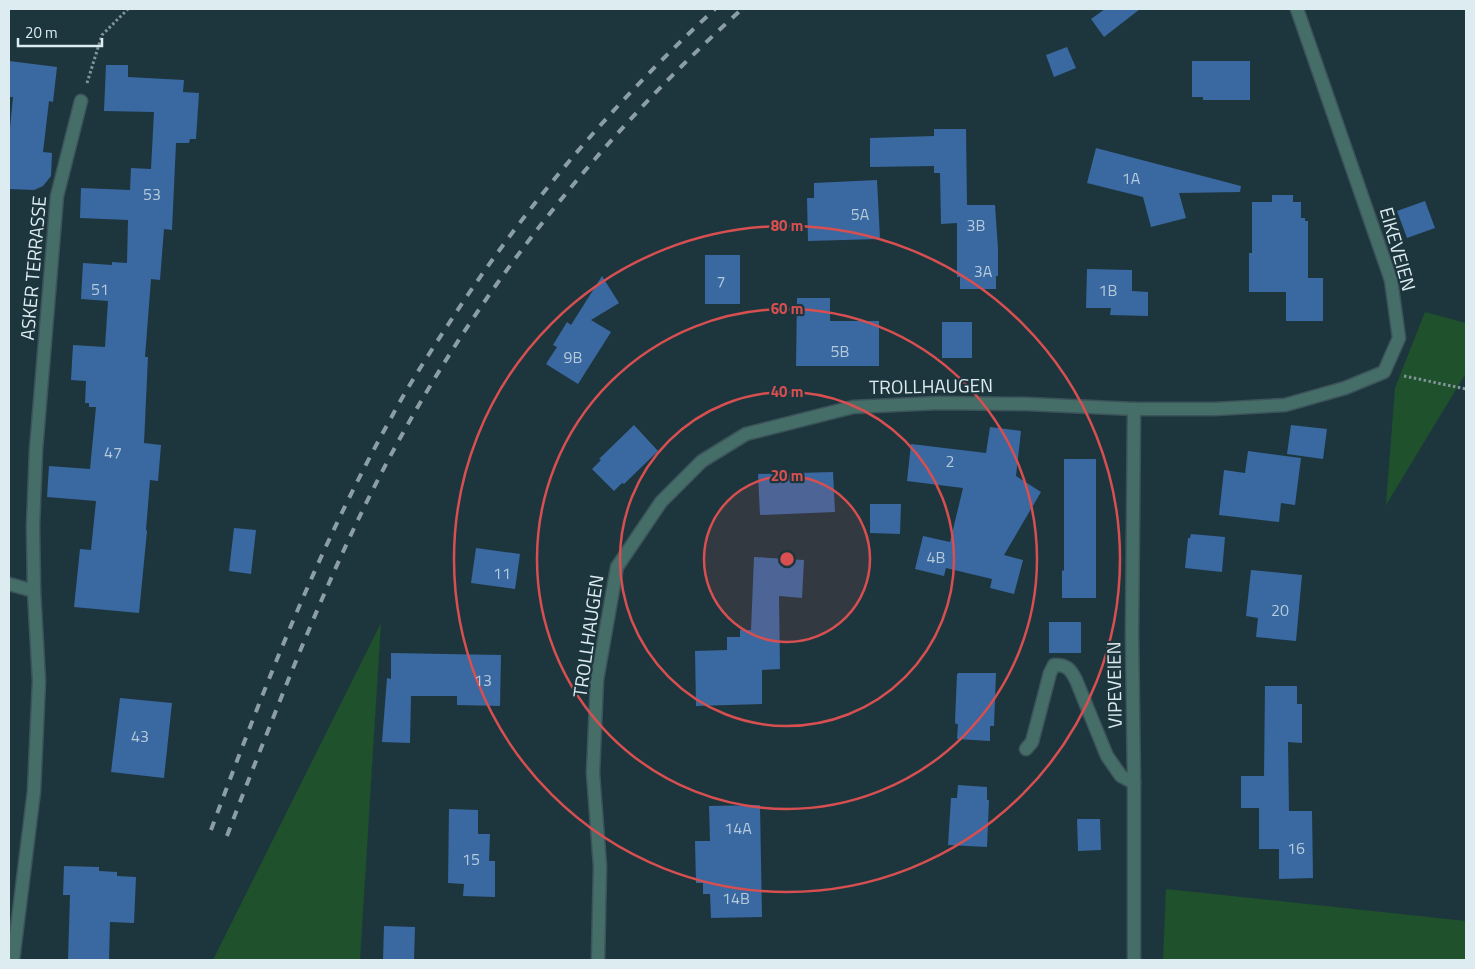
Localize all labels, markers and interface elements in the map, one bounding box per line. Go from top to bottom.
scale bar [18,15,101,47]
text: 20 m [25,21,58,44]
house number: 1A [1122,166,1141,190]
house number: 53 [143,182,161,206]
street label: ASKER TERRASSE [12,195,53,341]
house number: 5A [851,202,870,226]
street label: EIKEVEIEN [1373,203,1424,294]
house number: 3B [967,213,986,237]
text: 80 m [771,214,803,237]
house number: 3A [974,259,993,283]
house number: 7 [717,269,725,293]
house number: 51 [91,277,109,301]
house number: 1B [1099,278,1118,302]
text: 60 m [771,297,803,320]
house number: 5B [831,339,850,363]
house number: 9B [564,345,583,369]
street label: TROLLHAUGEN [869,370,993,401]
text: 40 m [771,380,803,403]
house number: 47 [104,440,122,464]
house number: 2 [946,449,954,473]
text: 20 m [771,464,803,487]
house number: 4B [927,545,946,569]
centre of rings [778,550,796,568]
house number: 11 [493,561,511,585]
street label: TROLLHAUGEN [565,573,610,699]
house number: 20 [1271,598,1289,622]
street label: VIPEVEIEN [1098,641,1129,729]
house number: 13 [474,668,492,692]
house number: 43 [131,724,149,748]
house number: 14A [724,816,752,840]
house number: 16 [1287,836,1305,860]
house number: 15 [462,847,480,871]
house number: 14B [722,886,750,910]

